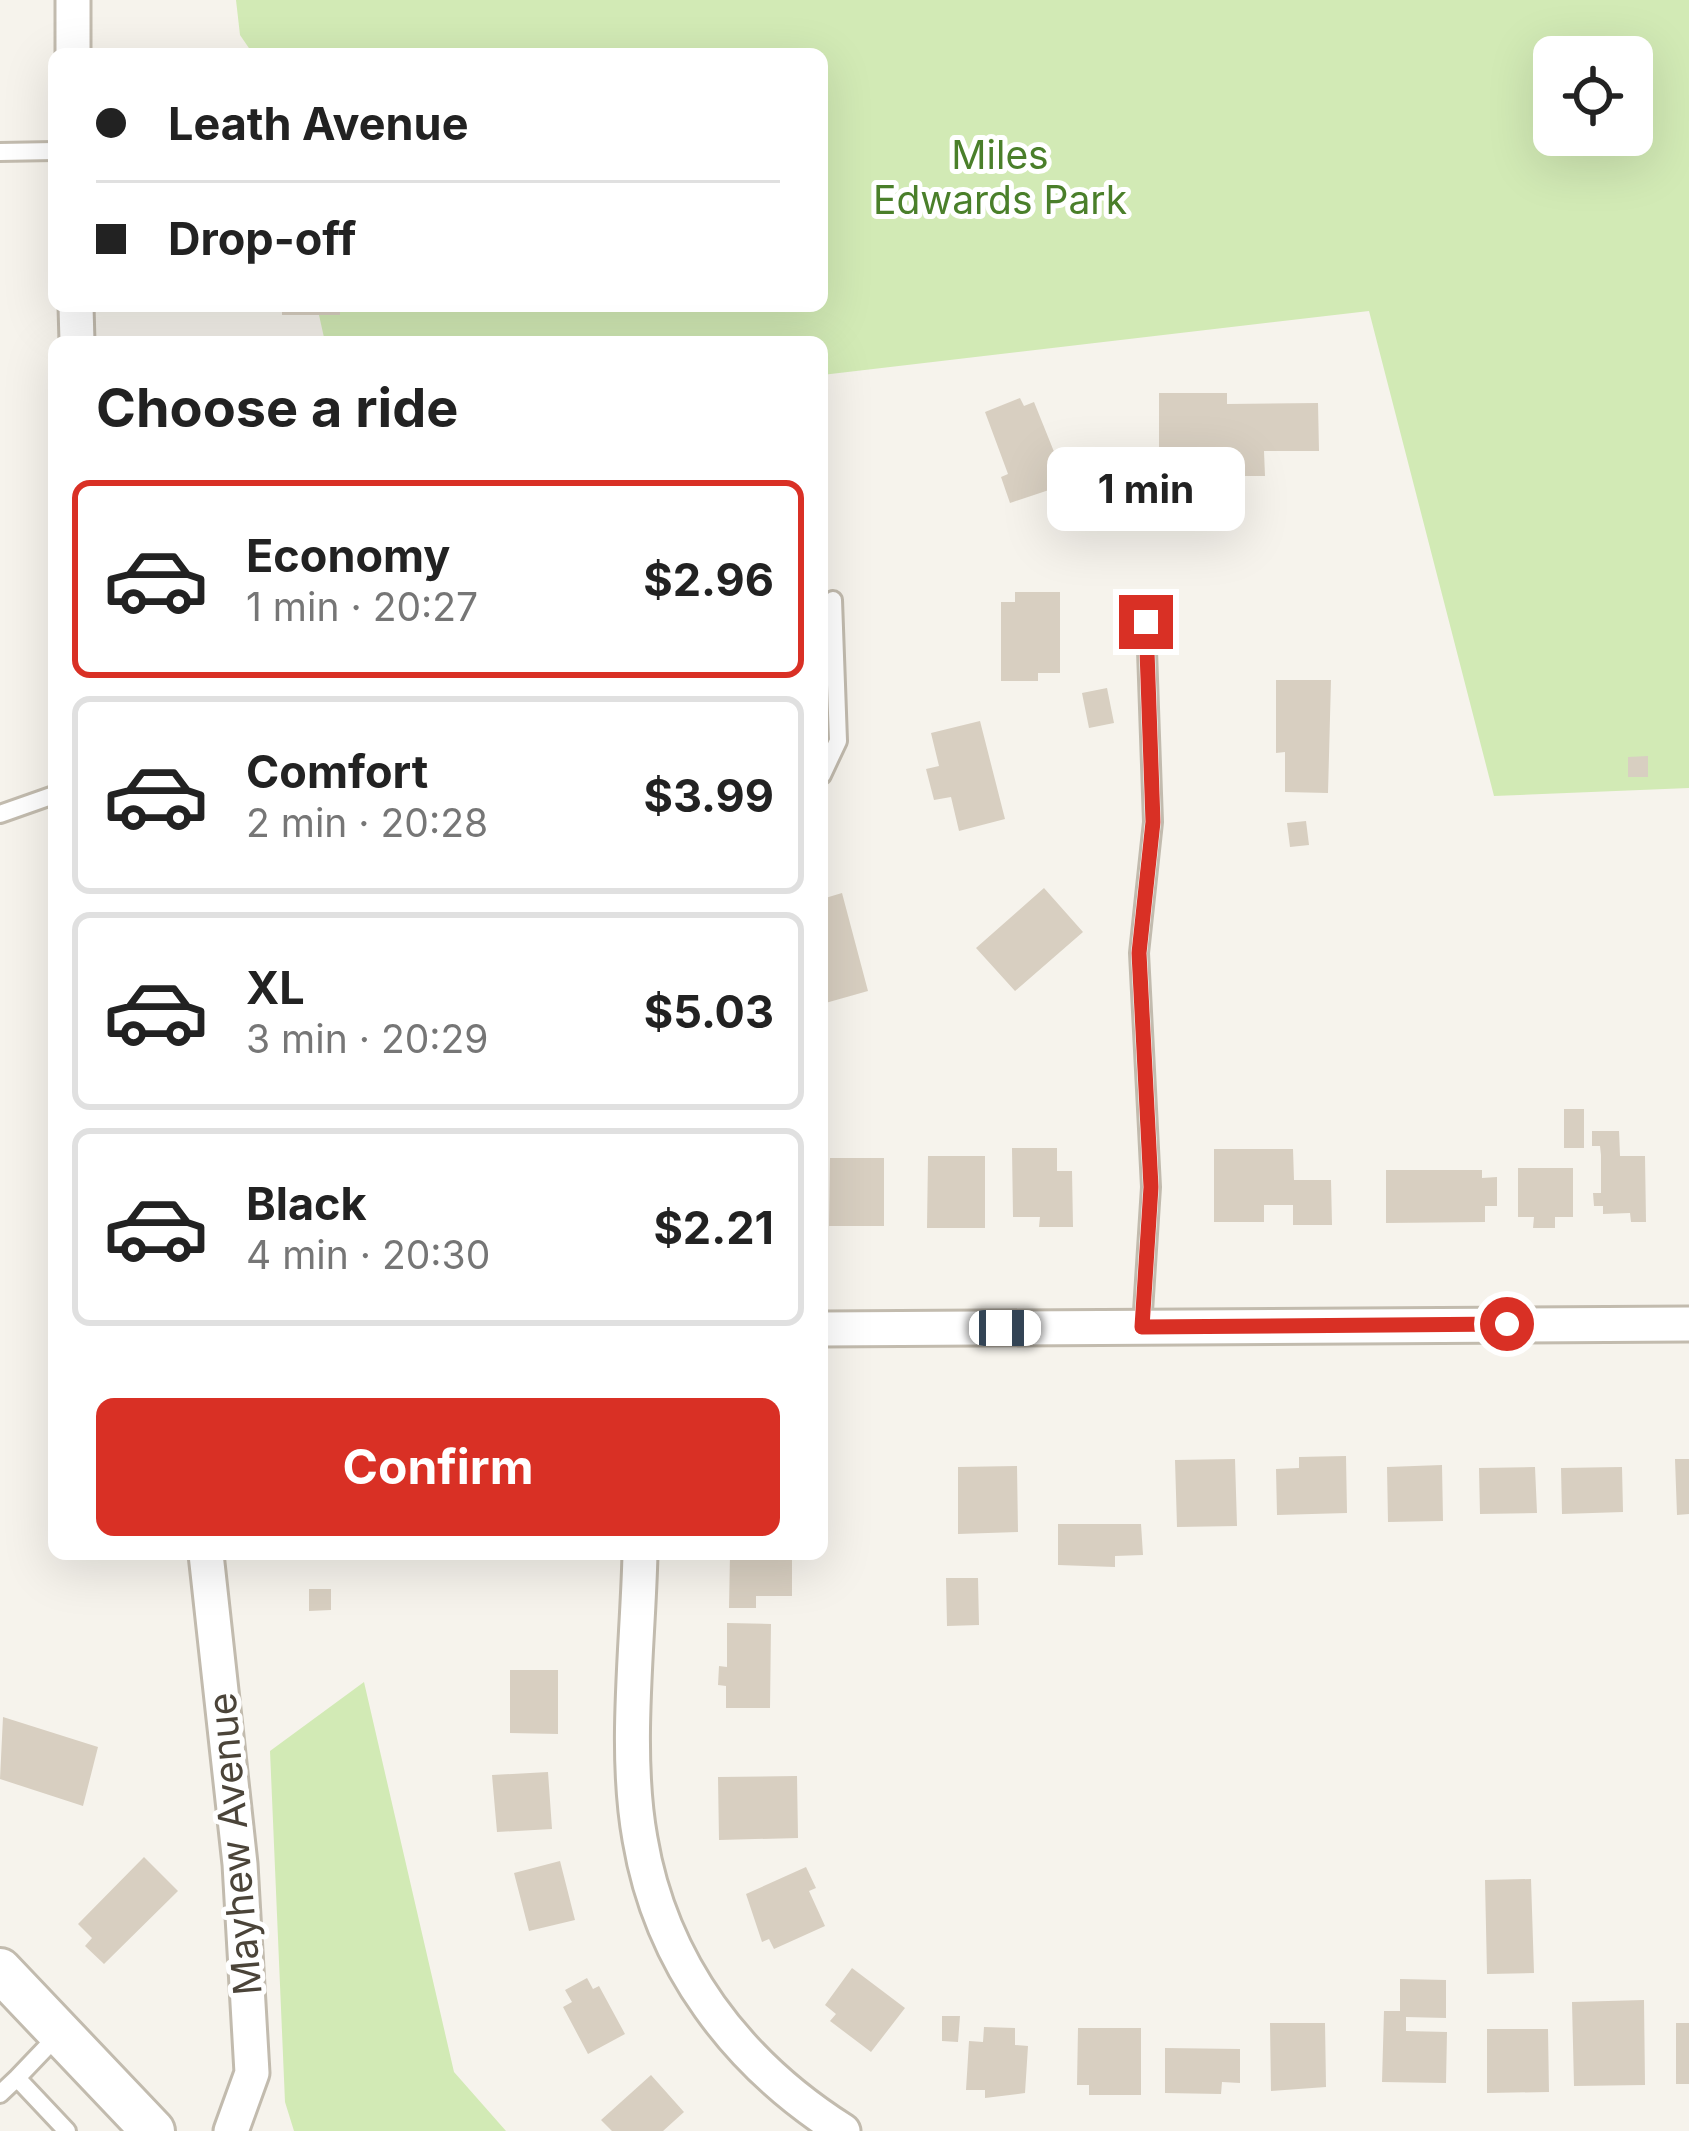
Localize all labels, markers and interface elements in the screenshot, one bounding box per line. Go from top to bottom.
map controls [1533,36,1653,156]
button: locate [1533,36,1653,156]
text: Leath Avenue [168,96,468,151]
park label: Miles Edwards Park [873,131,1127,223]
text: Drop-off [168,211,356,266]
text: Choose a ride [96,375,458,440]
callout: 1 min [1047,448,1245,532]
text: 1 min [1098,465,1194,512]
icon: car [102,525,210,633]
text: Economy [246,528,450,583]
text: $2.96 [643,552,774,607]
text: 1 min · 20:27 [246,583,478,630]
route end [1119,595,1173,649]
icon: car [102,741,210,849]
text: Comfort [246,744,428,799]
text: $3.99 [644,768,774,823]
text: 2 min · 20:28 [246,799,488,846]
icon: car [102,957,210,1065]
text: XL [246,960,305,1015]
text: $5.03 [644,984,774,1039]
text: 3 min · 20:29 [246,1015,488,1062]
icon: car [102,1173,210,1281]
text: Black [246,1176,367,1231]
text: $2.21 [653,1200,774,1255]
text: 4 min · 20:30 [246,1231,490,1278]
route start [1480,1297,1534,1351]
car [969,1310,1041,1346]
button: Confirm [96,1398,780,1536]
street label: Mayhew Avenue [197,1691,271,1997]

